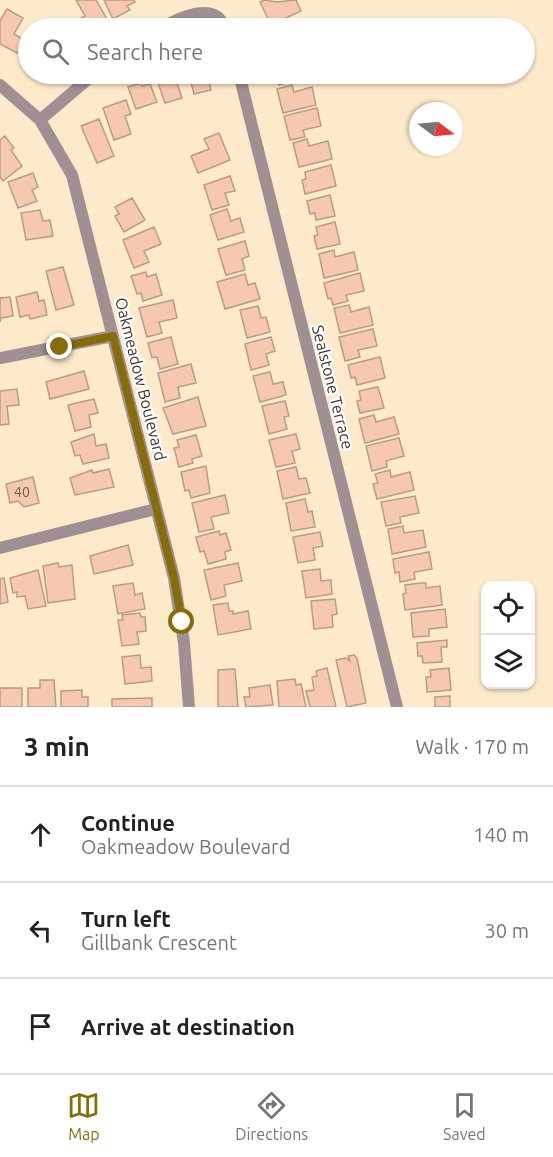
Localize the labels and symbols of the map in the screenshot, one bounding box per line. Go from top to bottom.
north arrow [409,102,463,156]
street label: Oakmeadow Boulevard [112,296,170,462]
street label: Sealstone Terrace [309,323,357,451]
route end [46,333,72,359]
house number: 40 [14,484,30,500]
route start [168,608,194,634]

